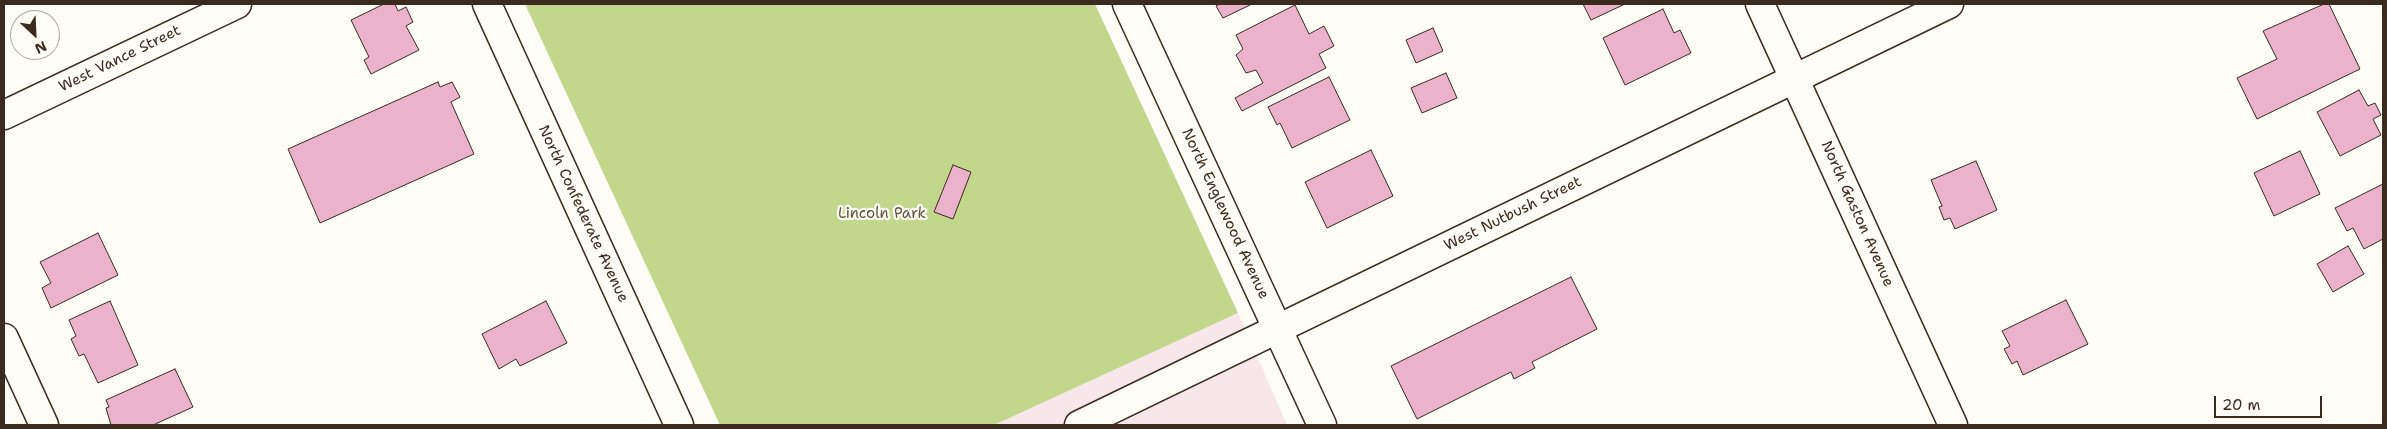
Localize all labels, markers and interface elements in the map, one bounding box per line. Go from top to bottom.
north arrow [10,10,60,60]
street label: West Vance Street [56,22,184,96]
text: N [32,37,50,58]
street label: North Confederate Avenue [534,123,632,305]
street label: North Englewood Avenue [1178,126,1272,302]
street label: North Gaston Avenue [1817,138,1897,290]
street label: West Nutbush Street [1441,173,1585,255]
park label: Lincoln Park [838,205,926,223]
scale bar [2217,386,2324,418]
text: 20 m [2222,395,2261,415]

